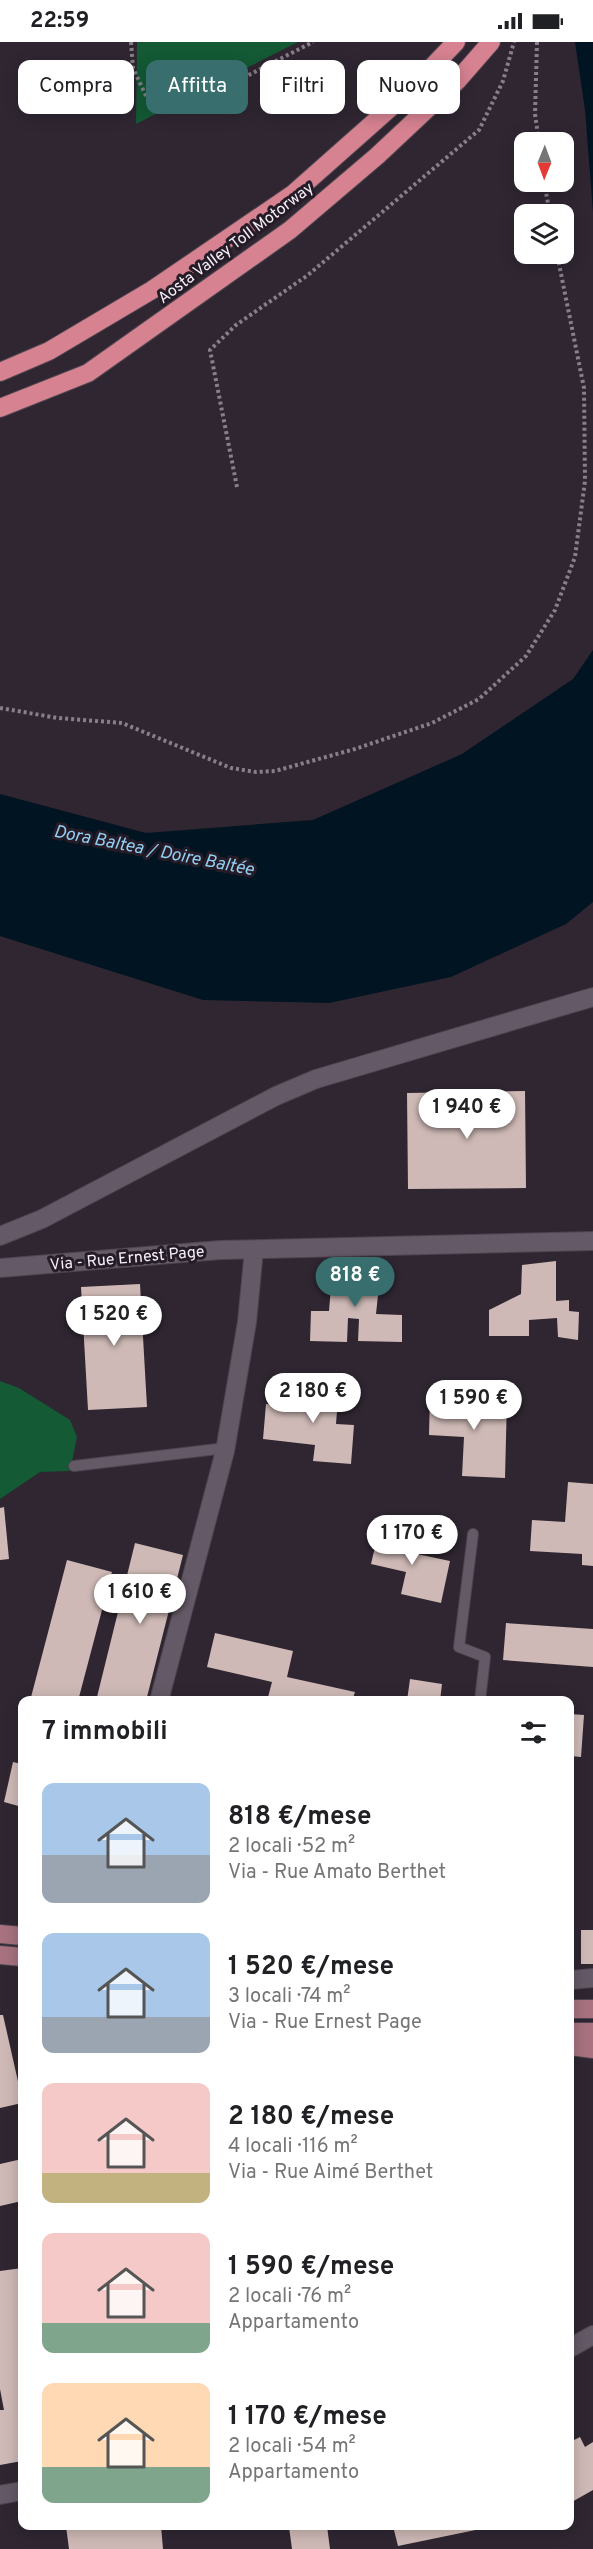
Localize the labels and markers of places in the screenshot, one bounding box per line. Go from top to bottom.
pin: 1 940 € [412,1089,522,1140]
pin: 818 € [313,1257,397,1308]
pin: 1 520 € [59,1296,169,1347]
pin: 2 180 € [258,1373,368,1424]
pin: 1 590 € [419,1380,529,1431]
pin: 1 170 € [357,1515,467,1566]
pin: 1 610 € [85,1574,195,1625]

